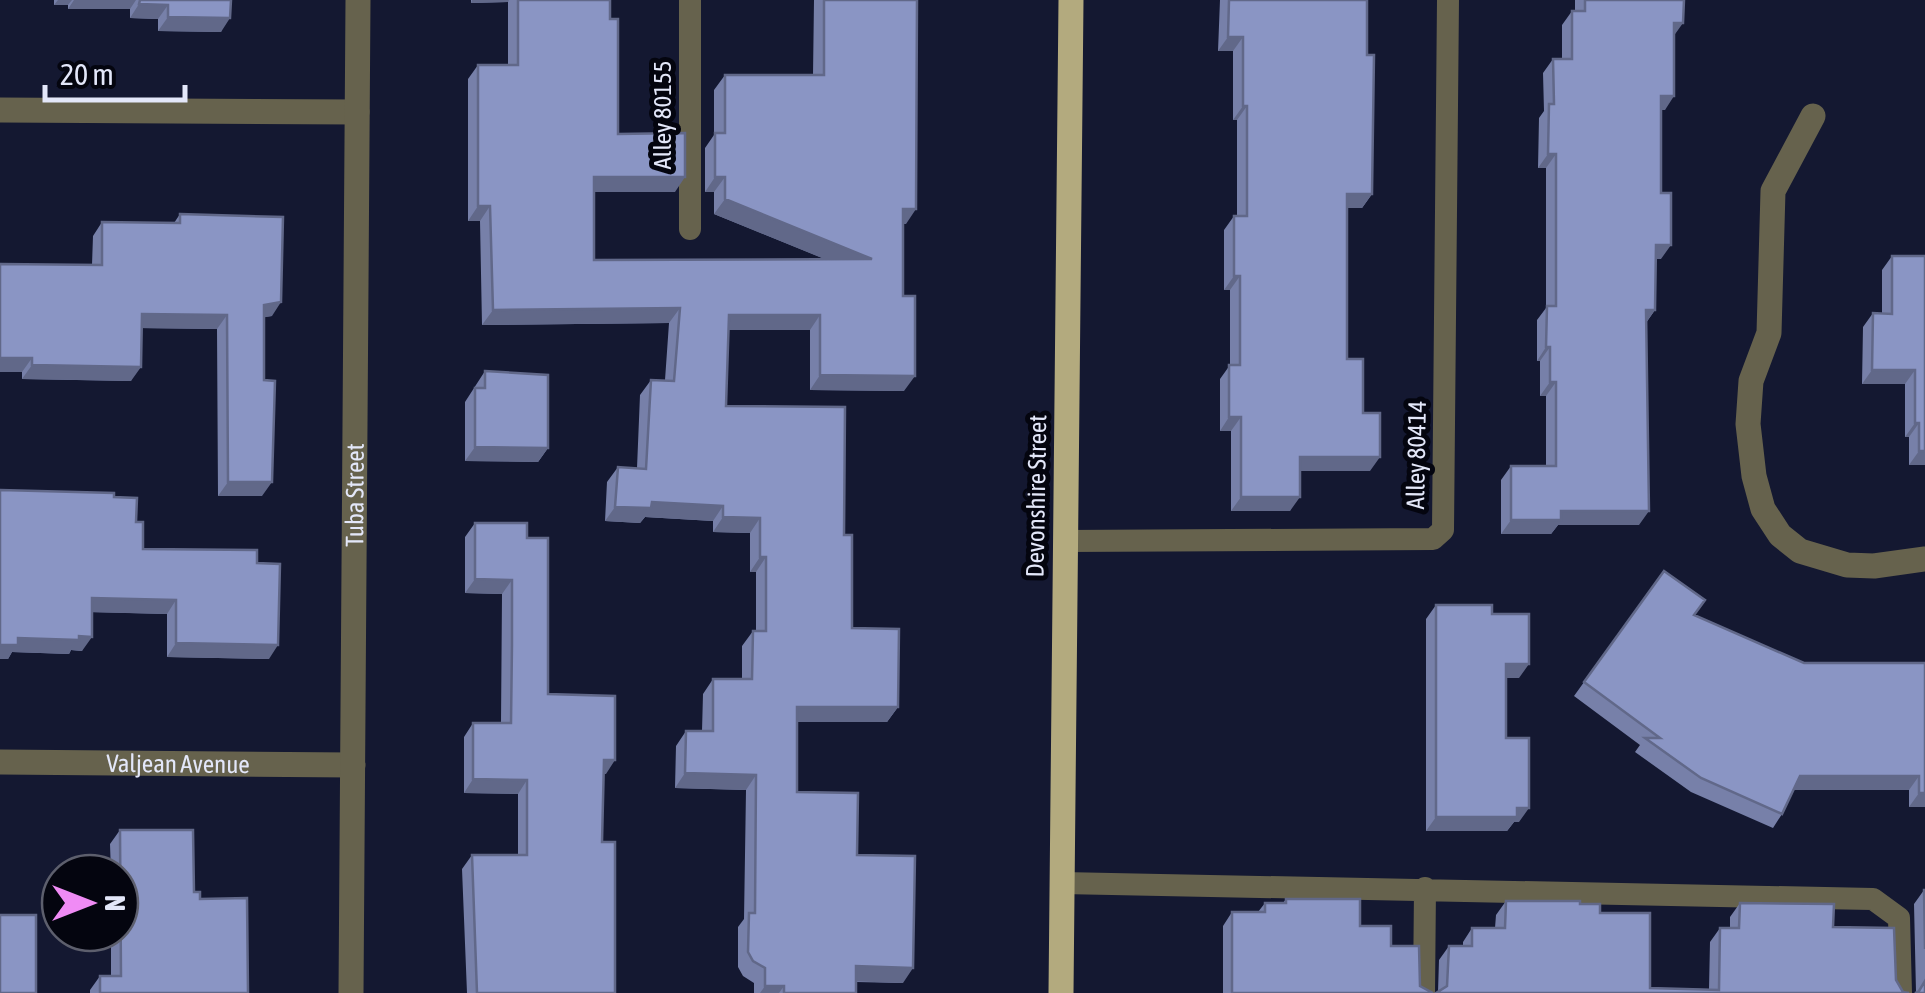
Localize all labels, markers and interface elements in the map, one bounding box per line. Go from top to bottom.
scale bar [45,40,185,102]
text: 20 m [60,57,114,91]
street label: Alley 80155 [648,61,676,169]
street label: Alley 80414 [1401,400,1431,510]
street label: Devonshire Street [1021,414,1051,578]
street label: Tuba Street [340,443,369,547]
street label: Valjean Avenue [106,749,250,778]
north arrow [40,853,140,953]
text: N [99,895,131,911]

